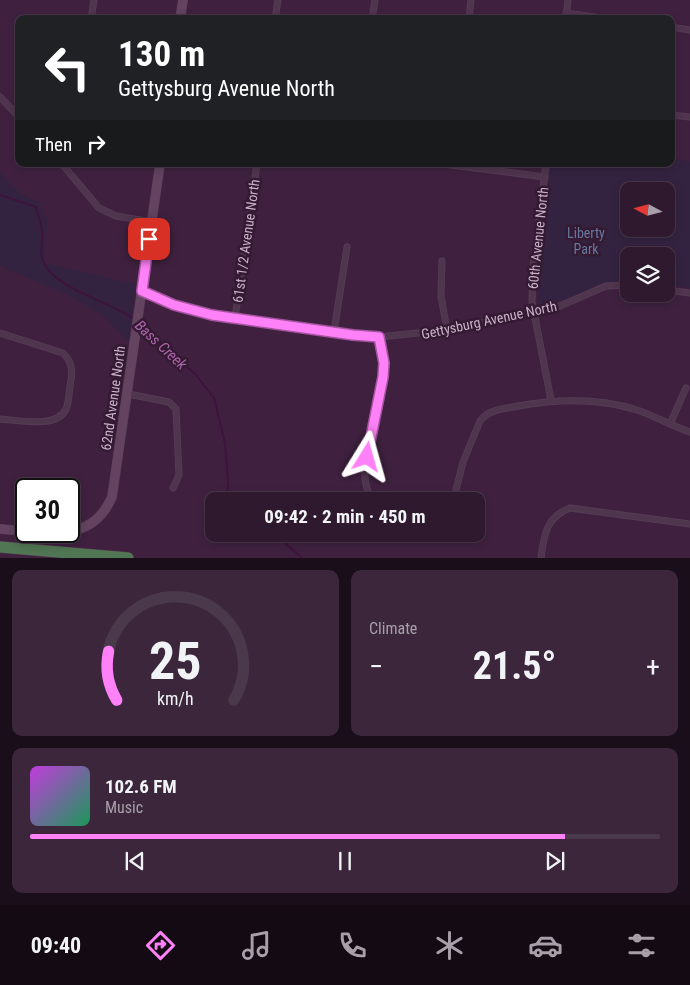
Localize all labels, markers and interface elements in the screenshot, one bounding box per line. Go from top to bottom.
text: 130 m [118,34,205,75]
icon: left [35,35,100,100]
text: Gettysburg Avenue North [118,76,335,101]
icon: right [82,130,110,158]
text: Then [35,133,72,156]
street label: 61st 1/2 Avenue North [229,178,263,304]
north arrow [620,182,675,238]
map controls [620,182,675,302]
street label: 60th Avenue North [525,186,551,290]
pin [128,218,170,260]
icon: arrive [135,225,163,253]
park label: Liberty Park [567,225,605,257]
button: layers [620,247,675,302]
street label: Gettysburg Avenue North [420,298,558,342]
water label: Bass Creek [131,316,191,374]
street label: 62nd Avenue North [98,345,128,451]
position arrow [340,430,392,482]
speed limit sign: 30 [15,478,80,543]
text: 09:42 · 2 min · 450 m [264,505,426,528]
text: Climate [369,619,417,638]
text: 25 [149,631,202,692]
text: 21.5° [473,644,556,688]
text: − [369,650,383,683]
text: + [646,650,660,683]
text: km/h [157,688,194,709]
text: 102.6 FM [105,775,177,798]
text: Music [105,798,143,817]
icon: previous [121,847,149,875]
icon: pause [331,847,359,875]
icon: next [541,847,569,875]
icon: directions [143,928,178,963]
icon: music [239,928,274,963]
icon: phone [335,928,370,963]
icon: climate [432,928,467,963]
icon: car [528,928,563,963]
icon: filters [624,928,659,963]
text: 09:40 [31,933,81,958]

